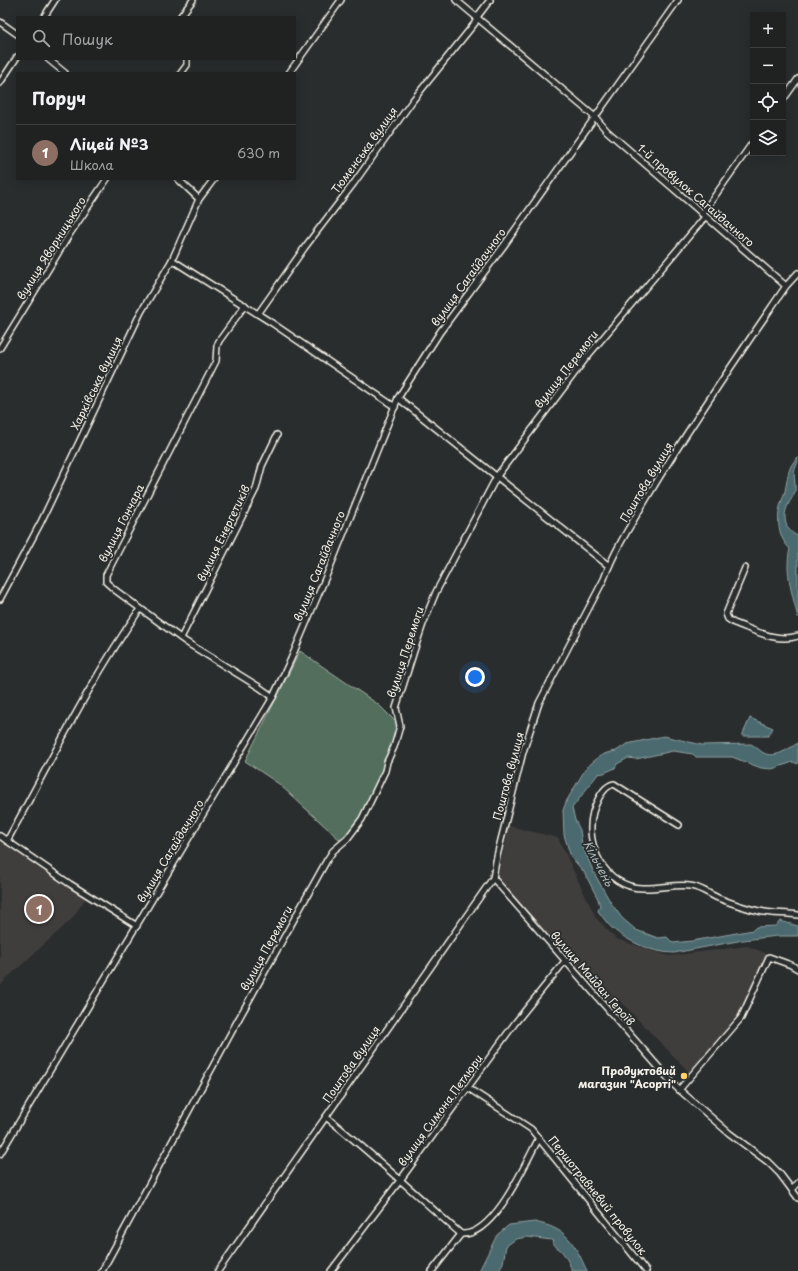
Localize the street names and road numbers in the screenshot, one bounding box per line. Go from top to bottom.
street label: Тюменська вулиця [327,103,401,197]
street label: 1-й провулок Сагайдачного [634,139,758,251]
street label: вулиця Яворницького [12,193,90,303]
street label: вулиця Сагайдачного [426,224,510,330]
street label: вулиця Перемоги [530,326,602,412]
street label: Харківська вулиця [66,333,126,432]
street label: Поштова вулиця [615,439,677,525]
street label: вулиця Гончара [94,481,148,565]
street label: вулиця Енергетиків [192,482,254,584]
street label: вулиця Сагайдачного [289,508,349,624]
street label: вулиця Перемоги [382,604,428,700]
street label: Поштова вулиця [488,730,528,822]
street label: вулиця Сагайдачного [132,796,208,906]
street label: вулиця Перемоги [236,902,296,994]
street label: вулиця Майдан Героїв [547,927,639,1029]
street label: Поштова вулиця [318,1022,384,1106]
street label: вулиця Симона Петлюри [394,1050,486,1170]
street label: Першотравневий провулок [545,1132,652,1258]

